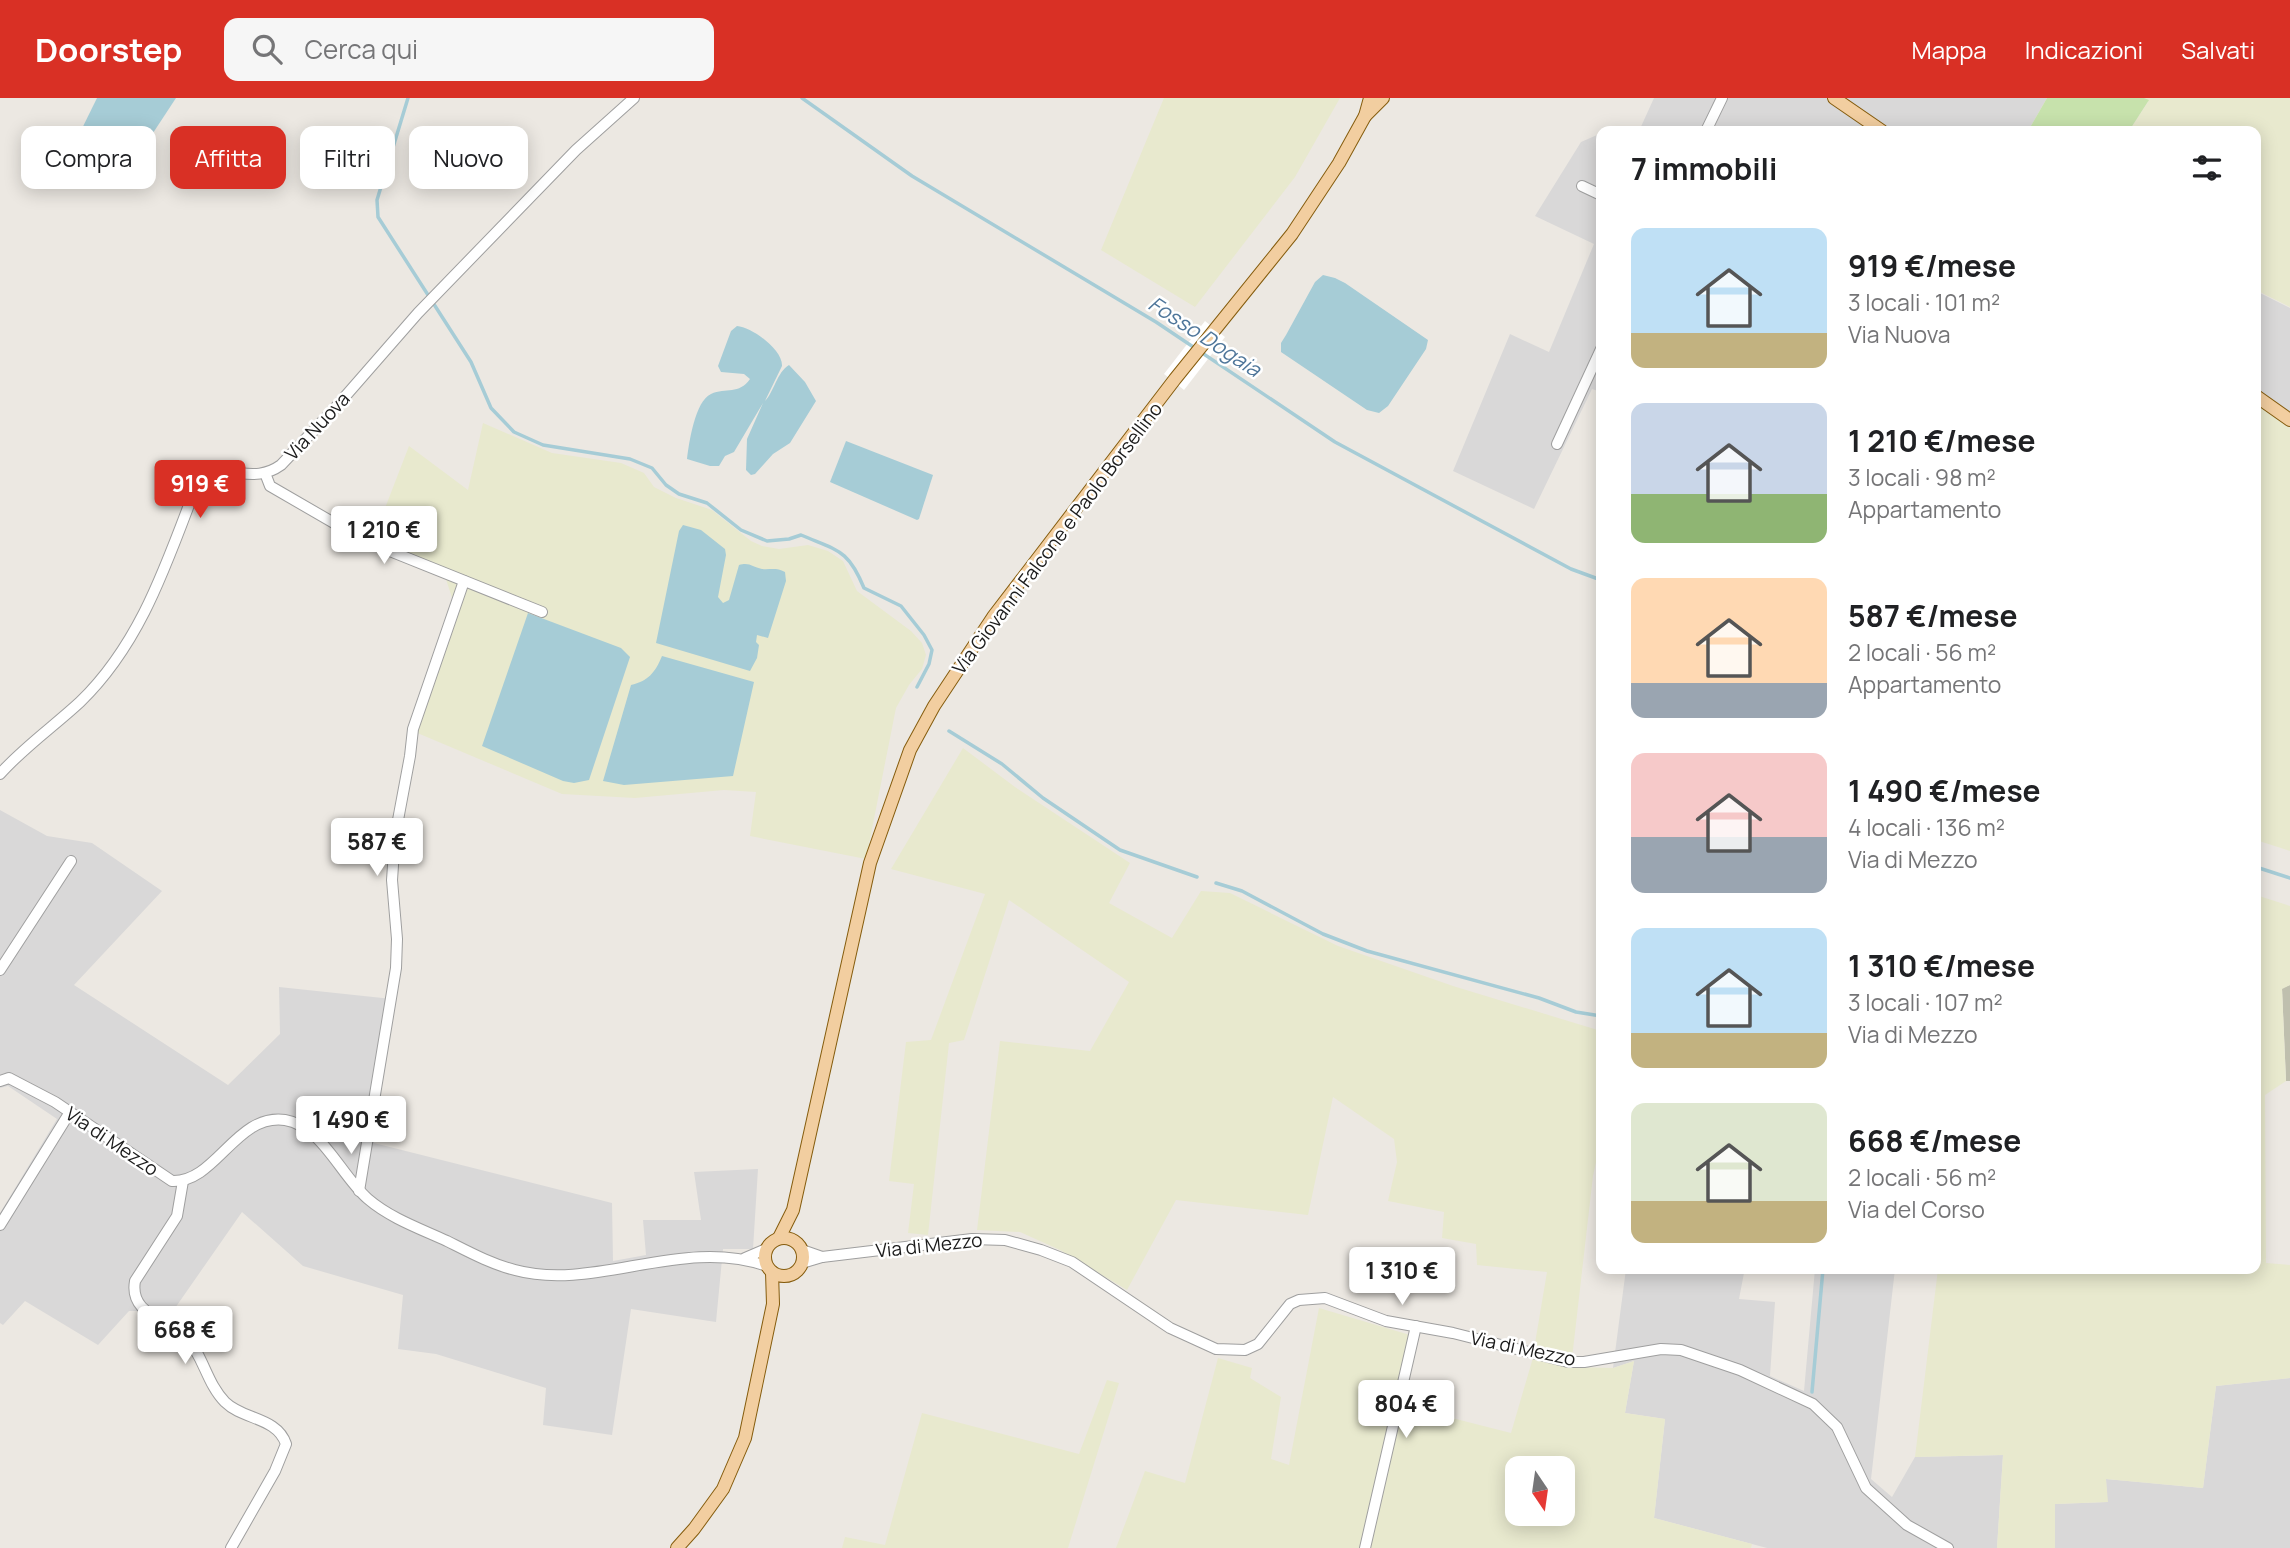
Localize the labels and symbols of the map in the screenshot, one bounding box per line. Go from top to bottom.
water label: Fosso Dogaia [1144,289,1268,383]
street label: Via Nuova [279,386,355,466]
street label: Via Giovanni Falcone e Paolo Borsellino [946,397,1168,679]
pin: 919 € [151,460,249,520]
pin: 1 210 € [319,506,449,566]
pin: 587 € [328,818,426,878]
pin: 1 490 € [286,1096,416,1156]
street label: Via di Mezzo [60,1100,164,1182]
street label: Via di Mezzo [874,1226,984,1264]
pin: 1 310 € [1337,1248,1467,1307]
pin: 668 € [136,1306,234,1366]
street label: Via di Mezzo [1468,1324,1578,1372]
pin: 804 € [1357,1380,1455,1440]
north arrow [1505,1456,1575,1526]

